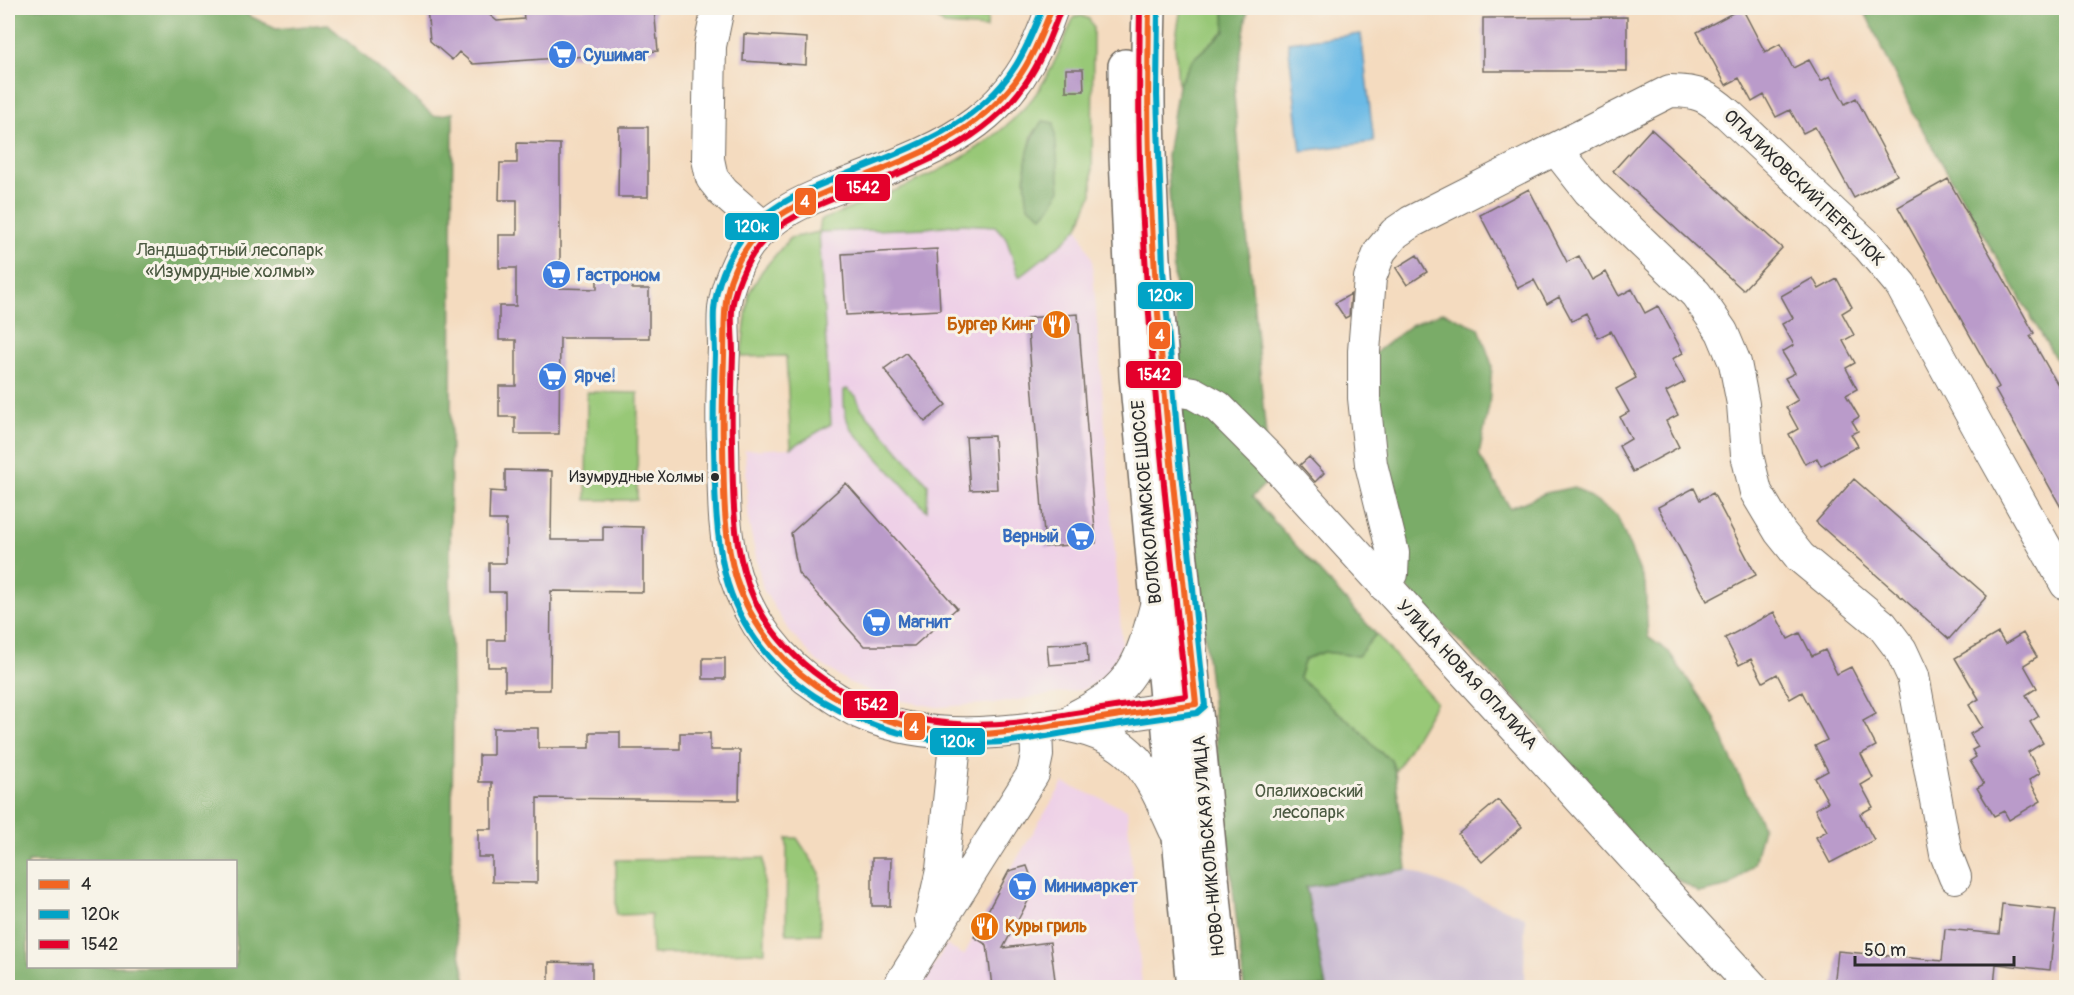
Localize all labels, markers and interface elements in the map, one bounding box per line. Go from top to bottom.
supermarket icon: Сушимаг [546,39,578,71]
place label: Сушимаг [583,44,650,67]
street label: ОПАЛИХОВСКИЙ ПЕРЕУЛОК [1718,105,1890,271]
line badge: 1542 [834,173,891,202]
text: 1542 [846,178,880,198]
line badge: 4 [794,187,817,216]
text: 4 [800,192,810,212]
line badge: 120к [724,212,780,241]
text: 120к [735,217,769,237]
park label: Ландшафтный лесопарк «Изумрудные холмы» [135,239,324,283]
supermarket icon: Гастроном [540,259,572,291]
place label: Гастроном [577,264,661,287]
line badge: 120к [1137,281,1194,310]
text: 120к [1148,286,1182,306]
restaurant icon: Бургер Кинг [1040,308,1072,340]
place label: Бургер Кинг [947,313,1036,336]
line badge: 4 [1148,321,1171,350]
text: 4 [1155,326,1165,346]
supermarket icon: Ярче! [537,360,569,392]
line badge: 1542 [1125,360,1182,389]
place label: Ярче! [574,365,616,388]
text: 1542 [1137,365,1171,385]
street label: ВОЛОКОЛАМСКОЕ ШОССЕ [1127,399,1167,605]
place label: Изумрудные Холмы [569,467,704,487]
marker: Изумрудные Холмы [709,471,721,483]
supermarket icon: Верный [1064,520,1096,552]
place label: Верный [1002,525,1059,548]
street label: УЛИЦА НОВАЯ ОПАЛИХА [1392,595,1543,755]
supermarket icon: Магнит [861,606,893,638]
place label: Магнит [898,611,952,634]
line badge: 1542 [842,690,899,719]
text: 1542 [854,695,888,715]
line badge: 4 [903,712,926,741]
text: 4 [909,718,919,738]
line badge: 120к [929,727,986,756]
text: 120к [941,732,975,752]
street label: НОВО-НИКОЛЬСКАЯ УЛИЦА [1188,734,1230,958]
park label: Опалиховский лесопарк [1254,780,1364,824]
legend [27,860,237,968]
supermarket icon: Минимаркет [1007,870,1039,902]
text: 4 [81,873,92,896]
place label: Минимаркет [1044,875,1139,898]
text: 120к [81,903,120,926]
restaurant icon: Куры гриль [968,910,1000,942]
place label: Куры гриль [1005,915,1087,938]
scale bar [1855,929,2014,967]
text: 1542 [81,933,118,956]
text: 50 m [1864,939,1906,962]

